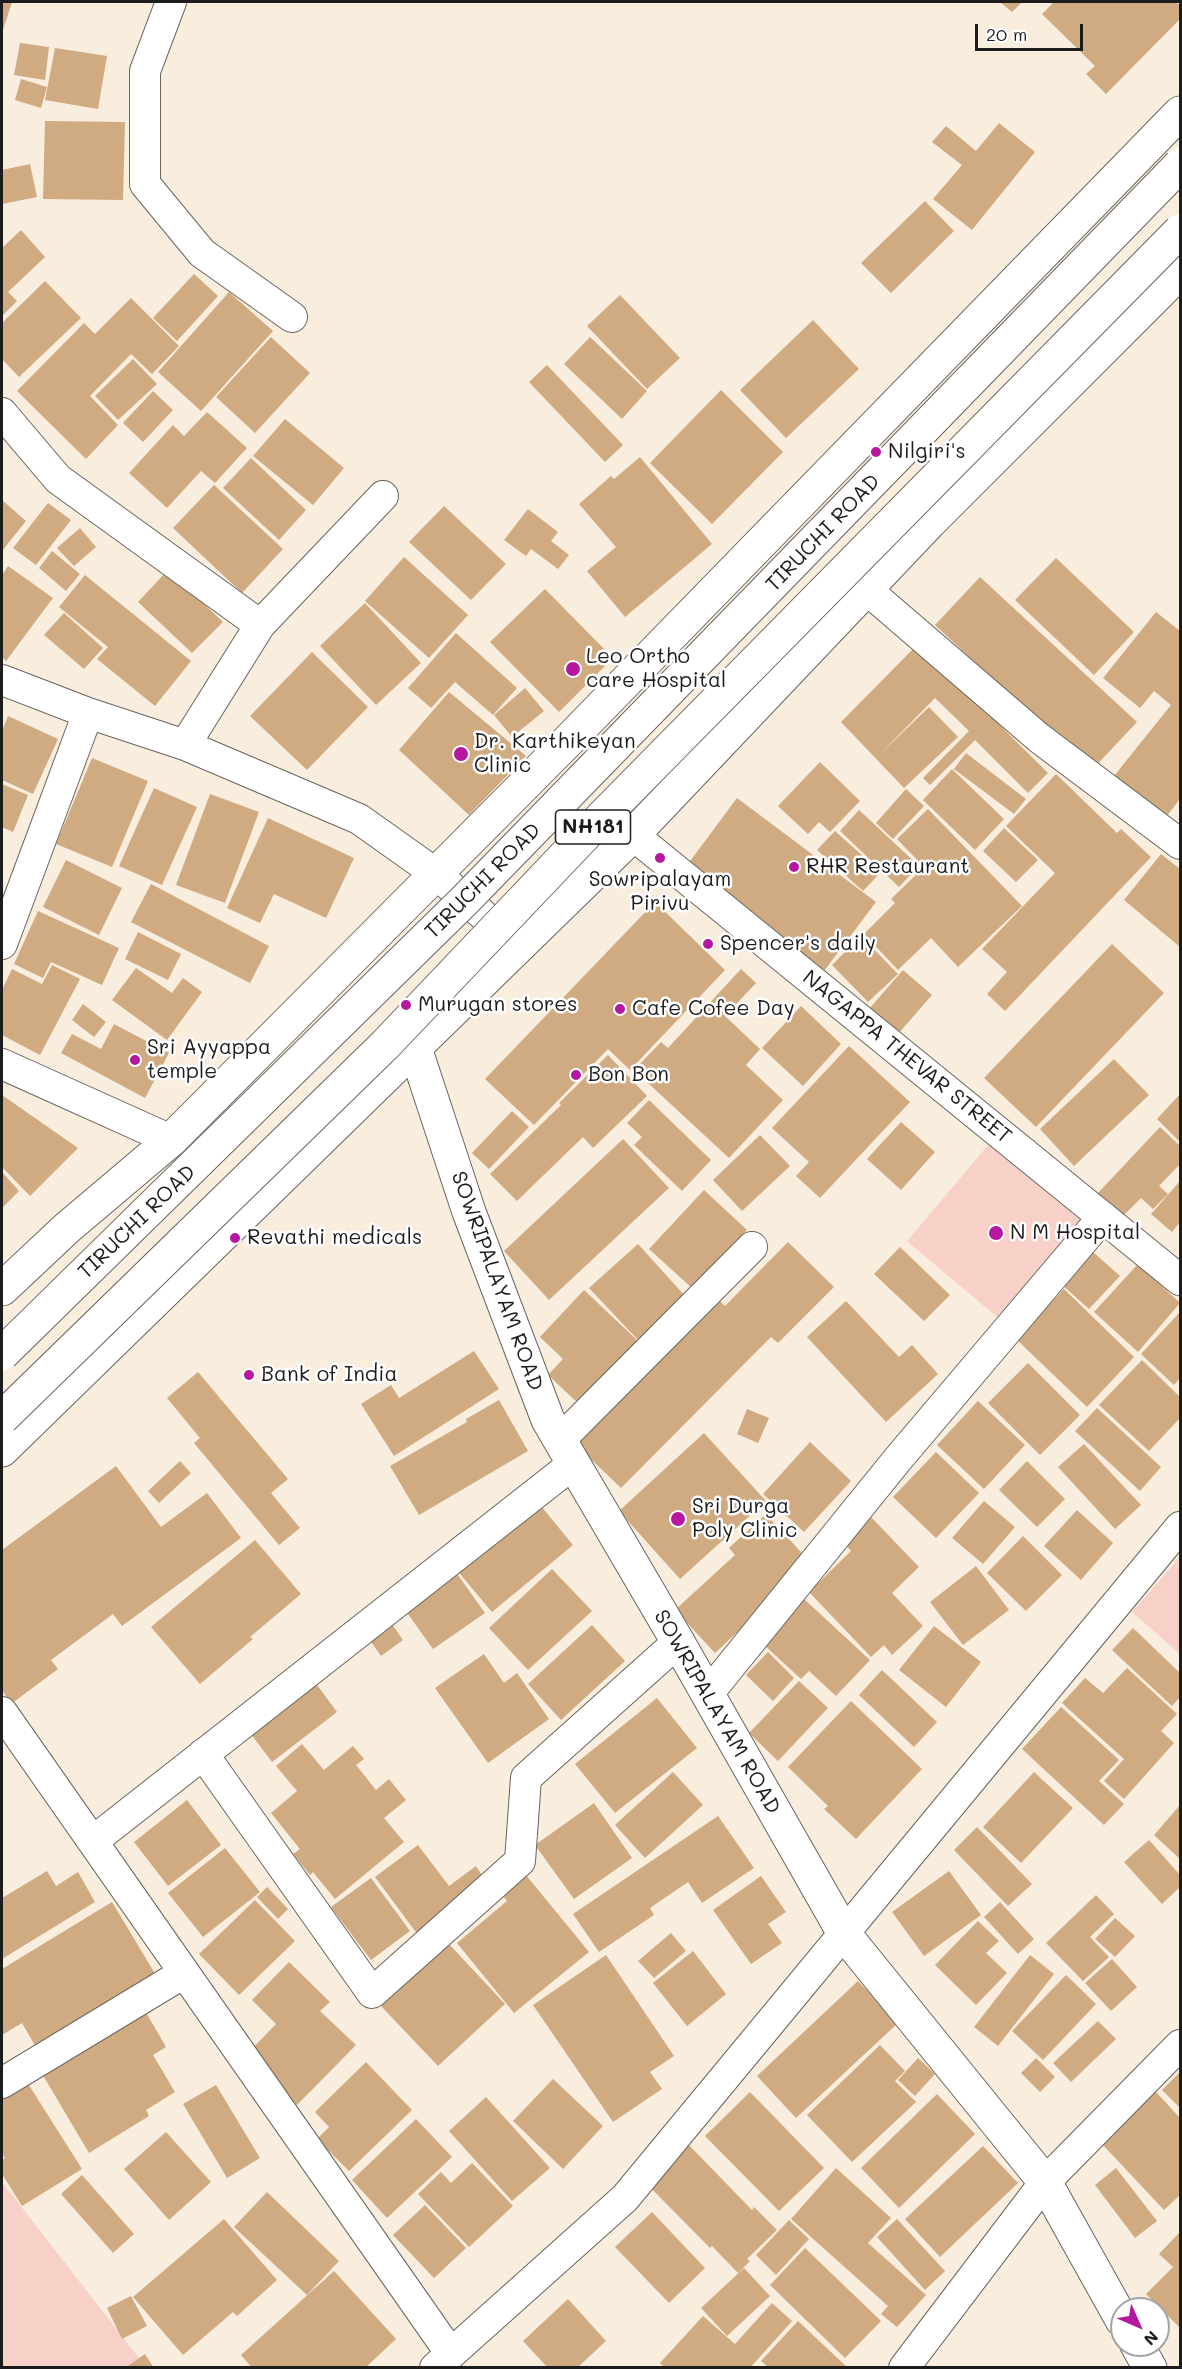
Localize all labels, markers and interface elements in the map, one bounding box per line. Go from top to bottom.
scale bar [978,12,1086,50]
text: 20 m [986,22,1027,46]
place label: Nilgiri's [888,439,966,465]
marker: Nilgiri's [869,445,883,459]
street label: TIRUCHI ROAD [761,469,885,597]
place label: Leo Ortho care Hospital [586,644,726,694]
marker: Leo Ortho care Hospital [564,660,582,678]
place label: Dr. Karthikeyan Clinic [474,729,636,779]
marker: Dr. Karthikeyan Clinic [452,745,470,763]
road number: NH181 [556,810,630,844]
street label: TIRUCHI ROAD [420,818,546,944]
marker: Sowripalayam Pirivu [653,851,667,865]
place label: RHR Restaurant [806,854,970,880]
marker: RHR Restaurant [787,860,801,874]
place label: Sowripalayam Pirivu [589,867,731,917]
place label: Spencer's daily [720,931,876,957]
marker: Spencer's daily [701,937,715,951]
street label: NAGAPPA THEVAR STREET [797,965,1017,1149]
place label: Murugan stores [418,992,578,1018]
place label: Cafe Cofee Day [632,996,795,1022]
marker: Murugan stores [399,998,413,1012]
marker: Cafe Cofee Day [613,1002,627,1016]
place label: Sri Ayyappa temple [147,1035,271,1085]
marker: Sri Ayyappa temple [128,1053,142,1067]
place label: Bon Bon [588,1062,669,1088]
marker: Bon Bon [569,1068,583,1082]
street label: TIRUCHI ROAD [73,1160,201,1284]
street label: SOWRIPALAYAM ROAD [446,1168,548,1394]
place label: N M Hospital [1010,1220,1140,1246]
marker: N M Hospital [987,1224,1005,1242]
place label: Revathi medicals [247,1225,422,1251]
marker: Revathi medicals [228,1231,242,1245]
place label: Bank of India [261,1362,398,1388]
marker: Bank of India [242,1368,256,1382]
place label: Sri Durga Poly Clinic [692,1494,797,1544]
marker: Sri Durga Poly Clinic [669,1510,687,1528]
street label: SOWRIPALAYAM ROAD [648,1605,786,1819]
north arrow [1110,2297,1170,2357]
text: N [1140,2327,1163,2350]

